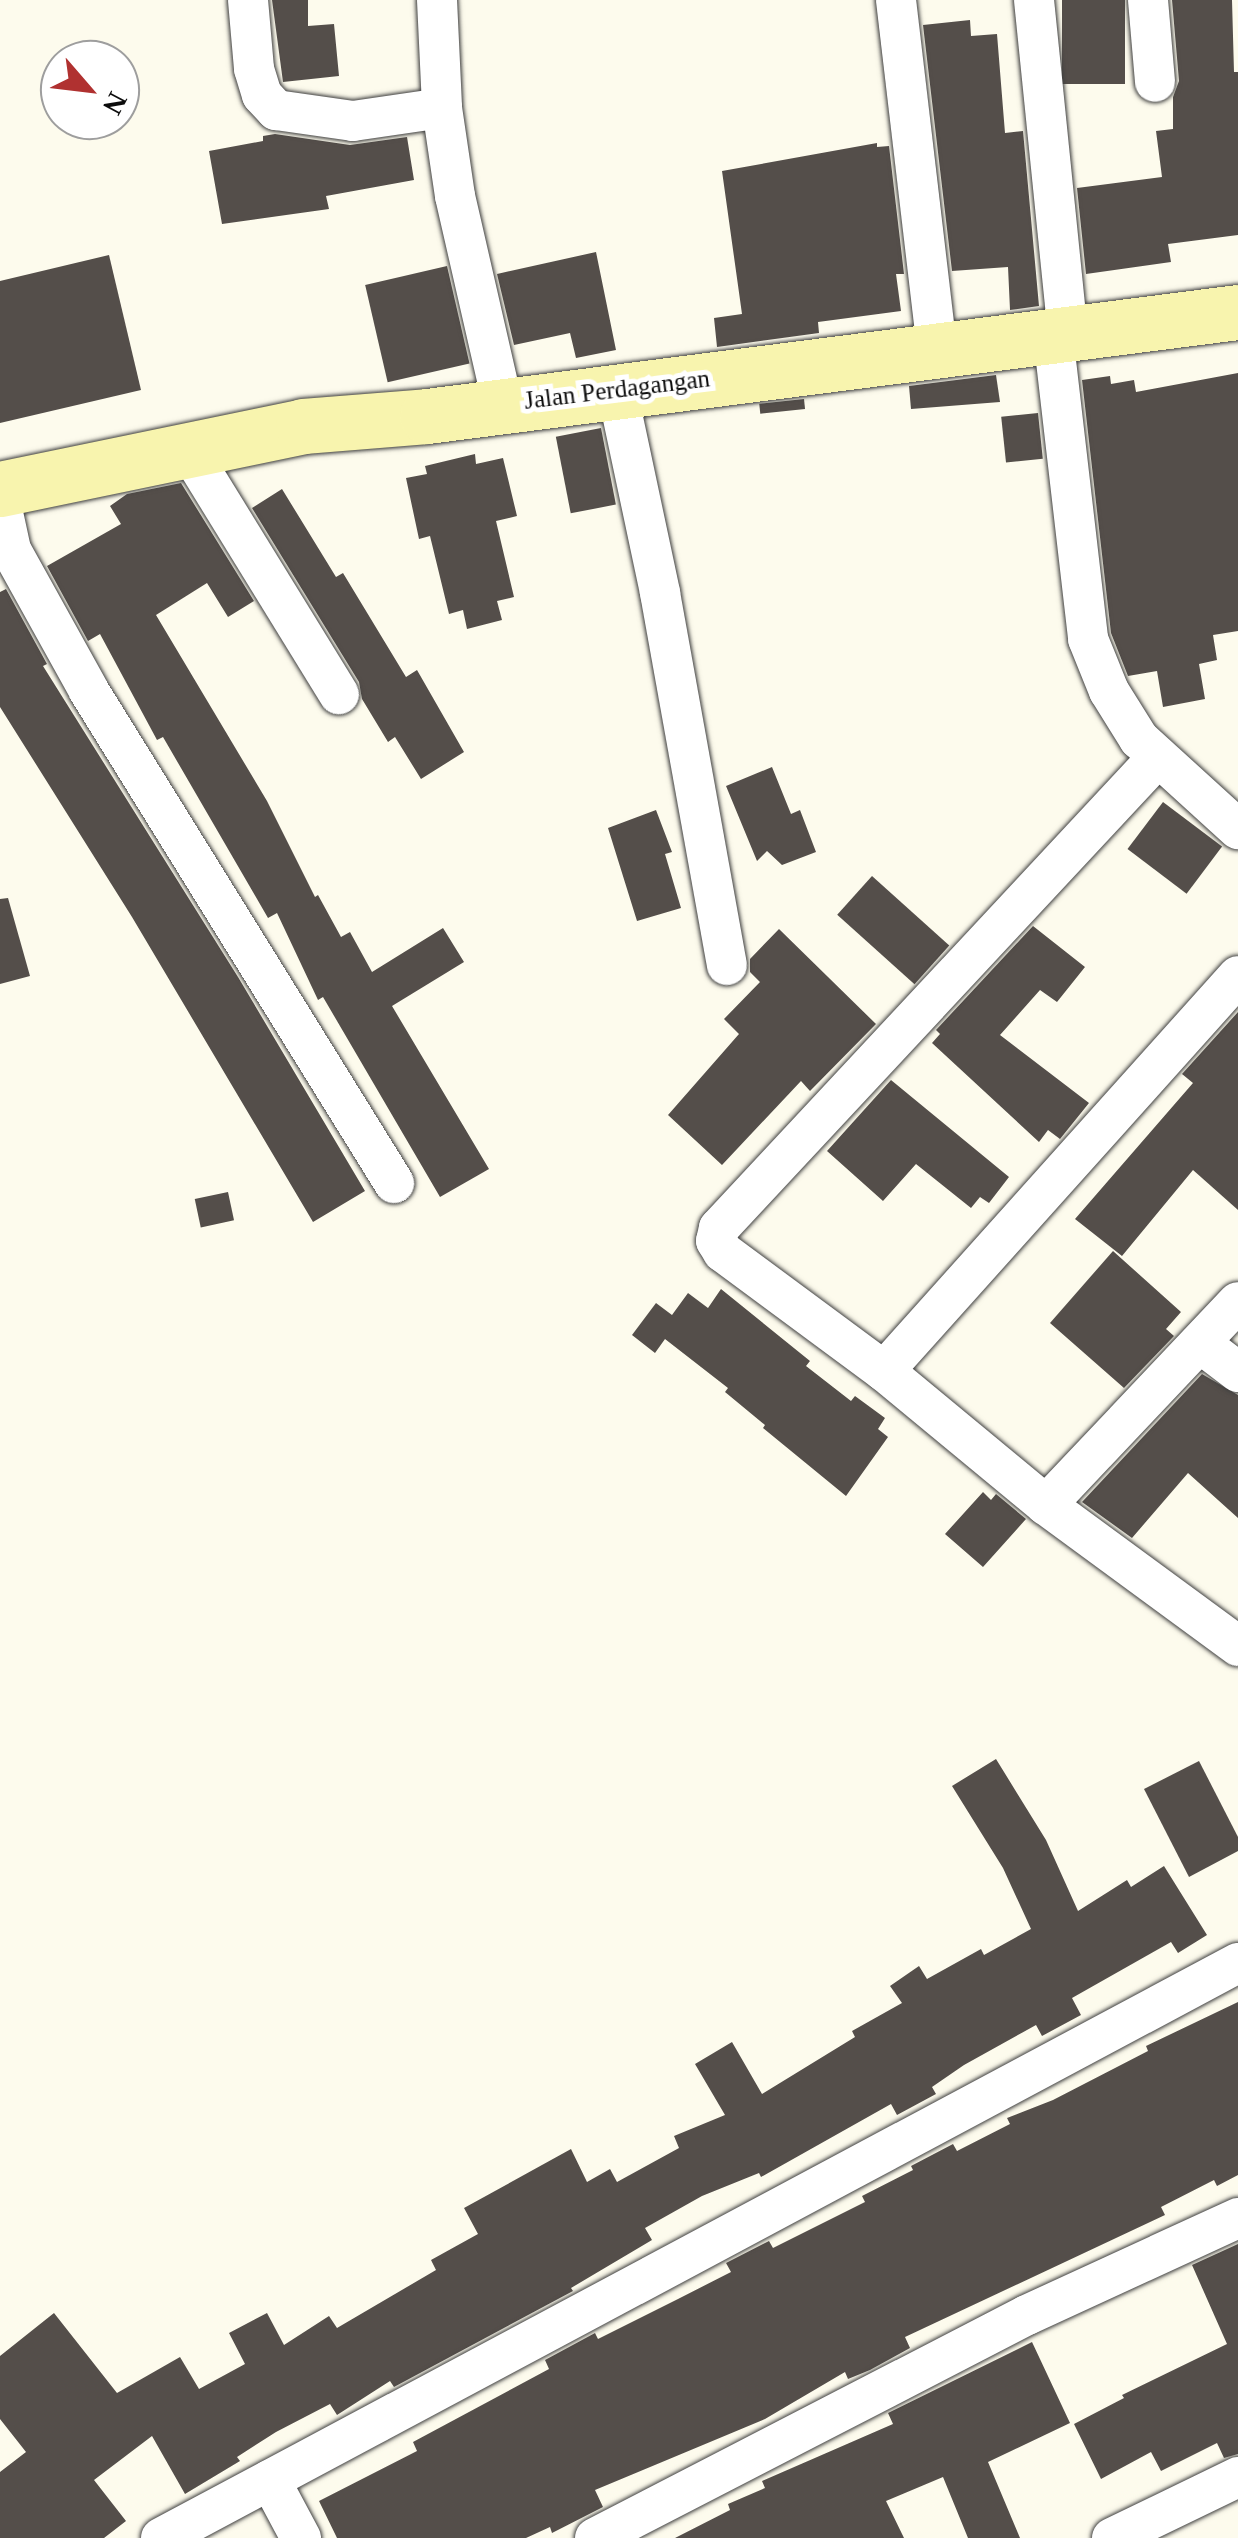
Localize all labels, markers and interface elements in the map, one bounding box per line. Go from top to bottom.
north arrow [40,40,140,140]
text: N [97,87,134,120]
street label: Jalan Perdagangan [523,364,711,416]

